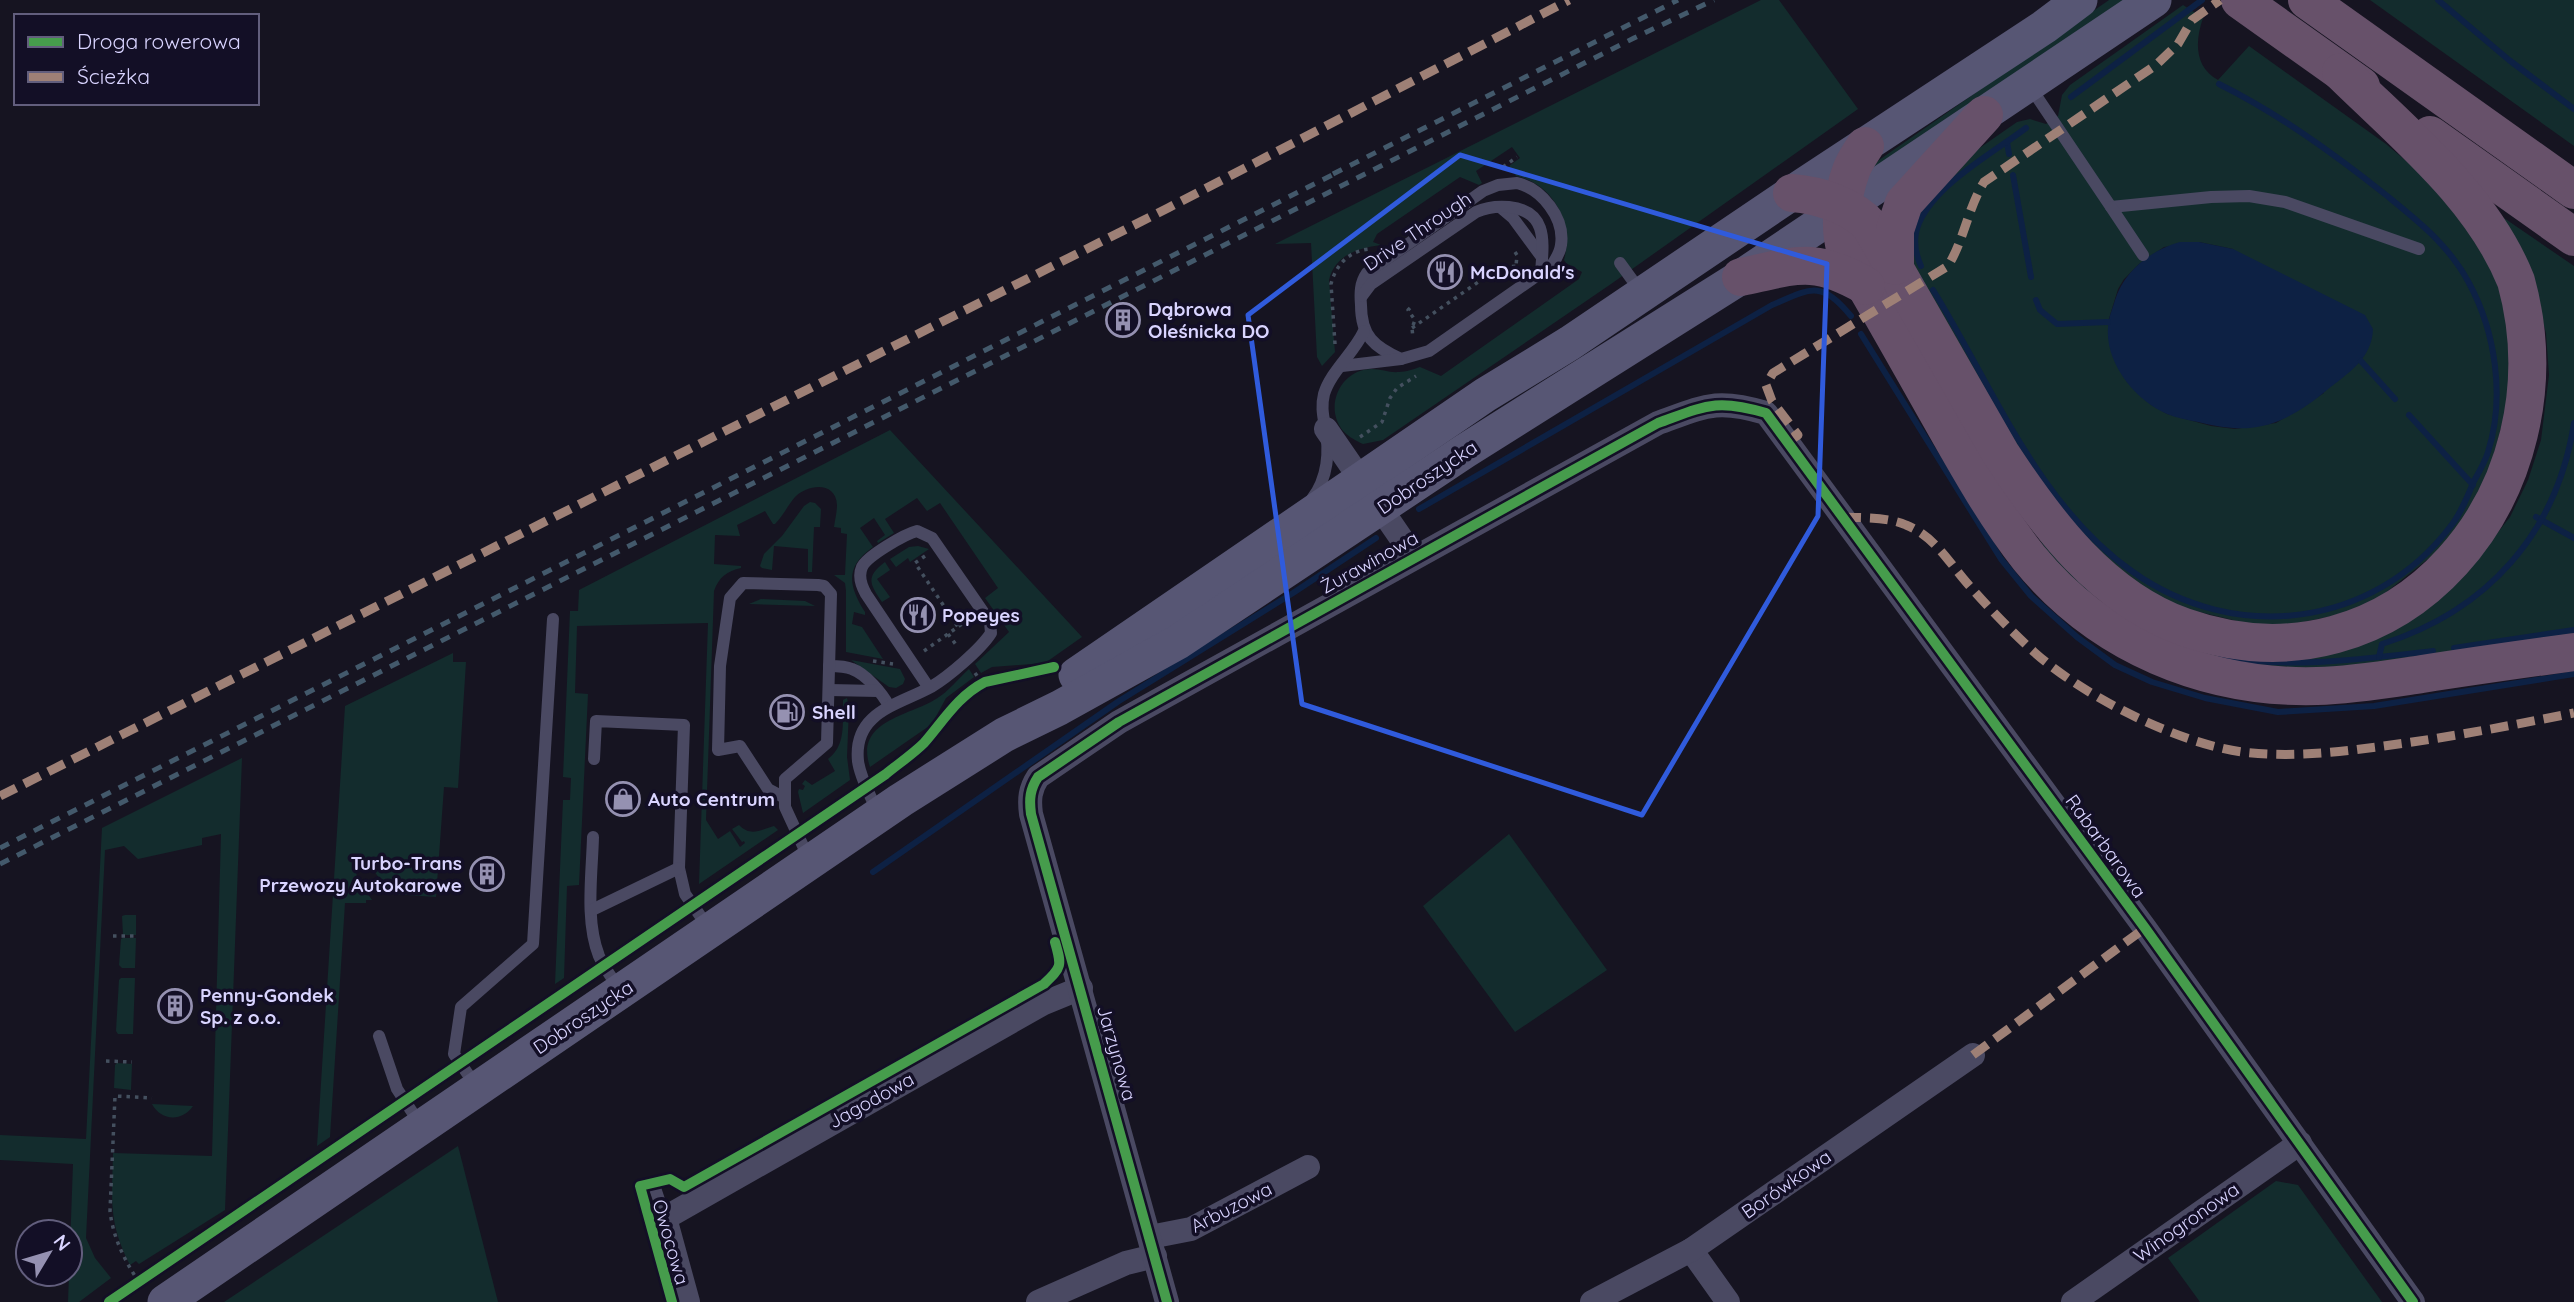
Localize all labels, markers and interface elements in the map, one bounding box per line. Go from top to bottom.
legend [14,14,259,105]
text: Droga rowerowa [77,28,241,54]
text: Ścieżka [77,63,150,89]
street label: Drive Through [1359,186,1475,276]
restaurant icon: McDonald's [1426,253,1464,291]
place label: McDonald's [1470,260,1574,284]
place label: Dąbrowa Oleśnicka DO [1148,297,1269,343]
building icon: Dąbrowa Oleśnicka DO [1104,301,1142,339]
street label: Dobroszycka [1372,435,1482,519]
street label: Żurawinowa [1316,525,1422,599]
restaurant icon: Popeyes [899,596,937,634]
place label: Popeyes [942,603,1020,627]
fuel station icon: Shell [768,693,806,731]
place label: Shell [812,700,856,724]
shop icon: Auto Centrum [604,780,642,818]
place label: Auto Centrum [648,787,775,811]
street label: Rabarbarowa [2060,790,2152,902]
place label: Turbo-Trans Przewozy Autokarowe [259,851,462,897]
building icon: Turbo-Trans Przewozy Autokarowe [468,855,506,893]
street label: Dobroszycka [528,975,638,1059]
place label: Penny-Gondek Sp. z o.o. [200,983,334,1029]
building icon: Penny-Gondek Sp. z o.o. [156,987,194,1025]
street label: Jarzynowa [1092,1003,1142,1103]
street label: Jagodowa [824,1067,918,1133]
street label: Borówkowa [1737,1144,1835,1224]
street label: Arbuzowa [1186,1176,1276,1238]
street label: Winogronowa [2129,1177,2243,1267]
street label: Owocowa [647,1197,695,1287]
north arrow [14,1218,84,1288]
text: N [49,1230,76,1255]

